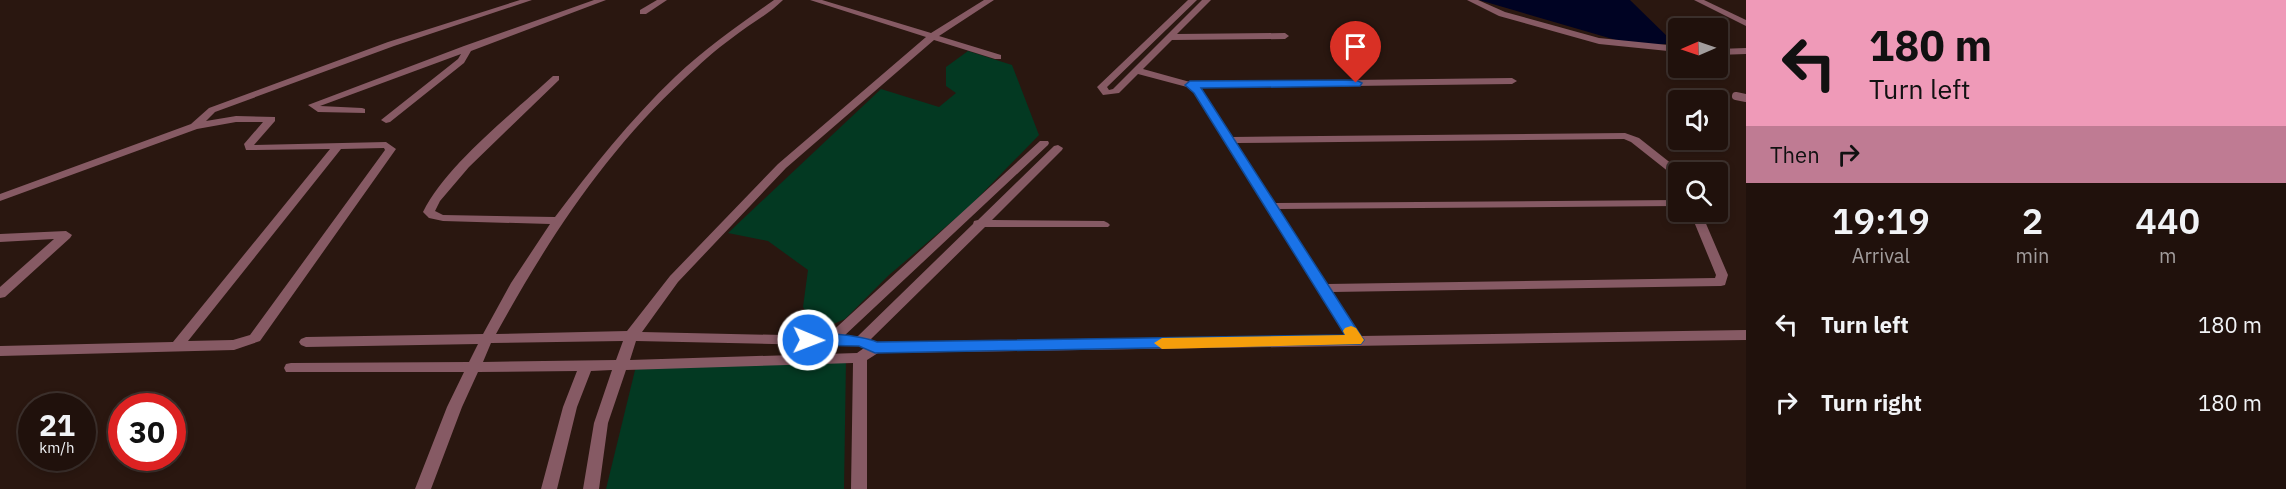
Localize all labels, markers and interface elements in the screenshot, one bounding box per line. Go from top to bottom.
north arrow [1668,18,1728,78]
map controls [1668,18,1728,222]
text: 180 m [1869,18,1992,73]
pin [1330,21,1381,83]
icon: left [1770,24,1848,102]
icon: arrive [1339,30,1372,63]
text: Turn left [1869,71,1970,106]
button: sound [1668,90,1728,150]
icon: right [1832,138,1865,171]
text: Then [1770,140,1820,169]
button: search [1668,162,1728,222]
text: 19:19 [1832,197,1930,244]
text: 2 [2022,197,2043,244]
text: 440 [2135,197,2200,244]
text: Arrival [1852,242,1910,269]
text: min [2016,242,2049,269]
text: m [2159,242,2176,269]
position arrow [776,308,840,372]
icon: left [1770,308,1803,341]
text: Turn left [1821,310,1909,339]
text: 180 m [2198,310,2262,339]
icon: right [1770,386,1803,419]
text: Turn right [1821,388,1922,417]
text: 180 m [2198,388,2262,417]
speed limit sign: 30 [108,393,186,471]
text: 21 [39,405,75,444]
text: km/h [39,438,75,457]

